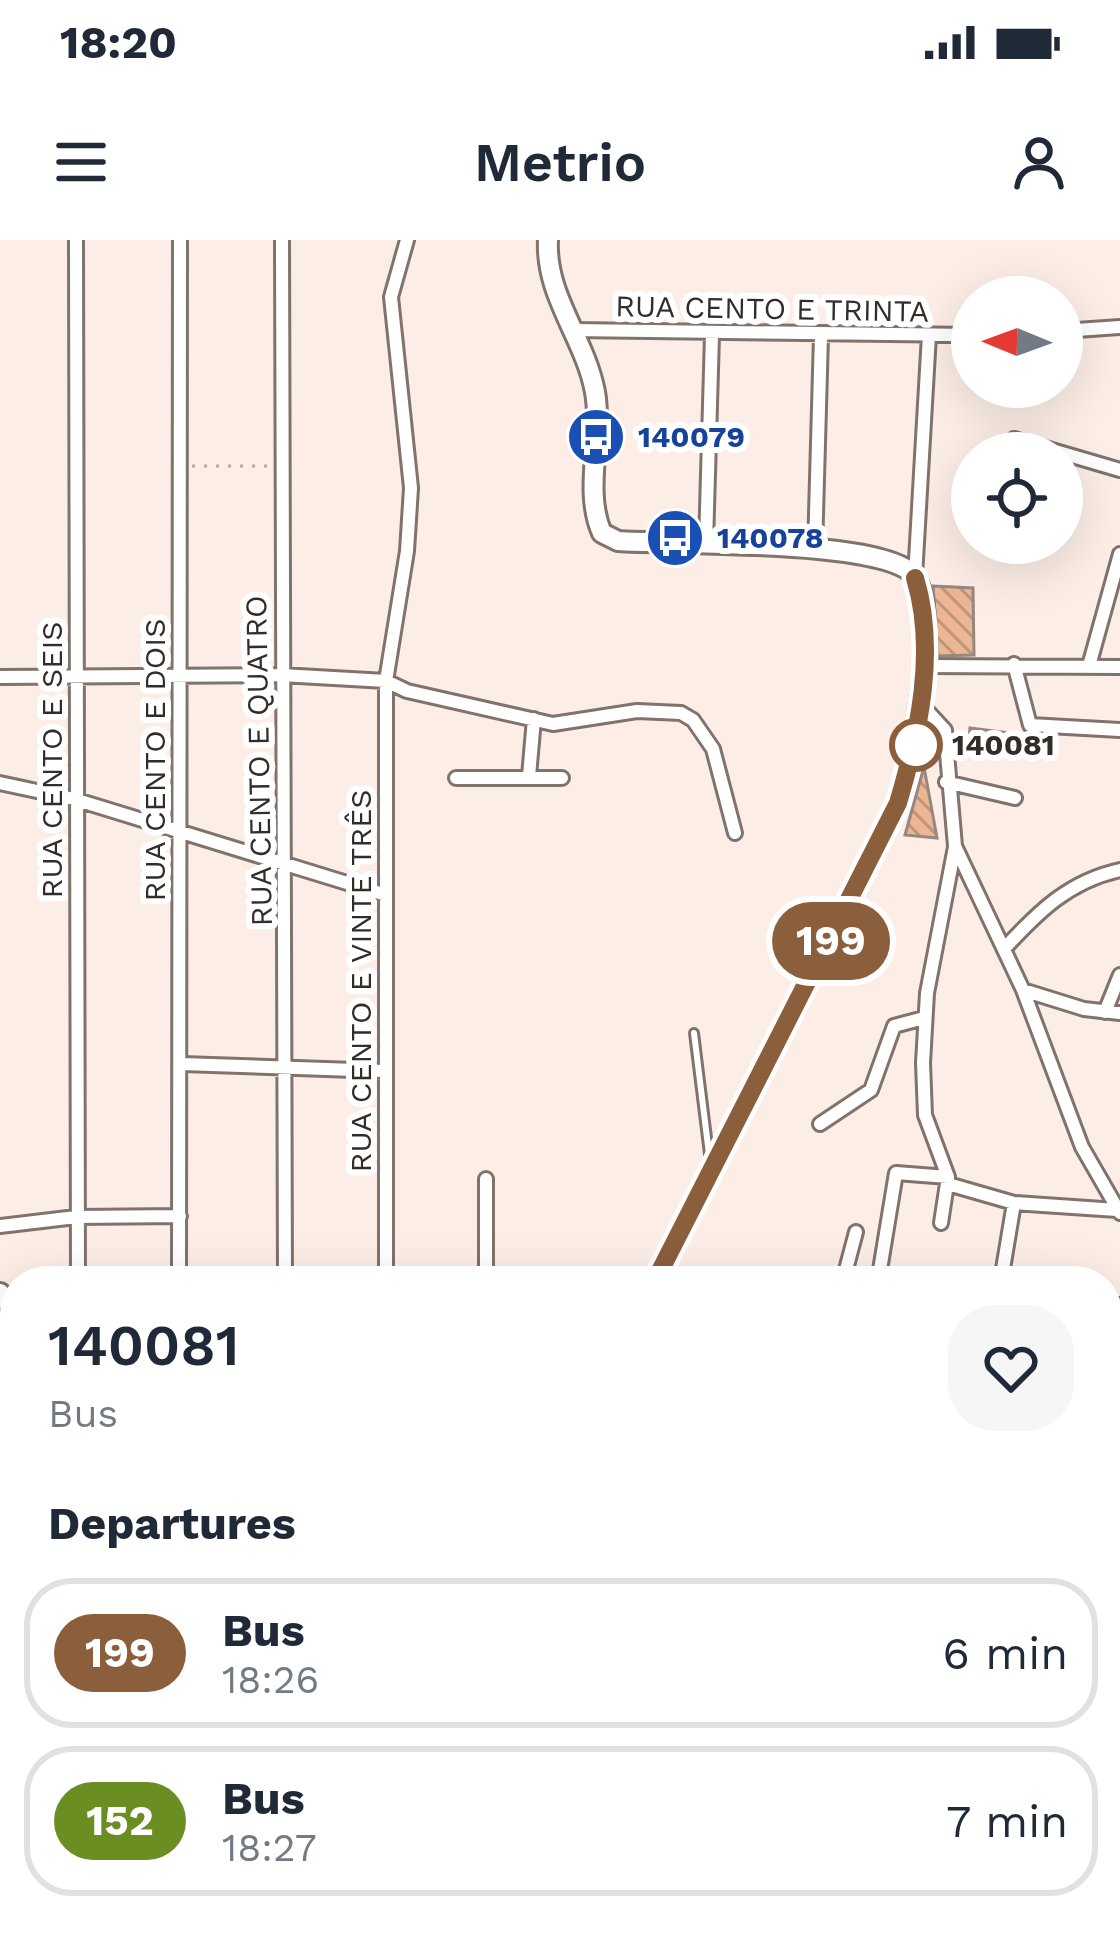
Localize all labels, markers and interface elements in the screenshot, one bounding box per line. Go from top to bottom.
text: 18:20 [60,16,177,69]
icon: menu [48,129,114,195]
icon: person [1006,129,1072,195]
text: Metrio [474,131,646,194]
north arrow [951,276,1083,408]
map controls [951,276,1083,564]
street label: RUA CENTO E TRINTA [615,288,929,329]
bus stop icon: 140079 [565,406,627,468]
place label: 140079 [638,419,745,454]
button: locate [951,432,1083,564]
bus stop icon: 140078 [644,507,706,569]
place label: 140078 [717,520,824,555]
street label: RUA CENTO E QUATRO [238,595,279,927]
street label: RUA CENTO E DOIS [137,619,172,901]
street label: RUA CENTO E SEIS [34,621,69,899]
marker: 140081 [891,720,941,770]
place label: 140081 [952,727,1055,762]
street label: RUA CENTO E VINTE TRÊS [343,789,378,1173]
line badge: 199 [762,902,900,980]
text: 199 [796,916,866,965]
button: heart [948,1305,1074,1431]
text: 140081 [48,1312,240,1379]
text: Bus [48,1391,118,1436]
text: Departures [48,1497,296,1550]
text: Bus [222,1604,305,1657]
text: 6 min [943,1627,1068,1680]
text: 199 [85,1628,155,1677]
text: 18:26 [222,1657,319,1702]
text: Bus [222,1772,305,1825]
text: 7 min [946,1795,1068,1848]
text: 152 [86,1796,154,1845]
text: 18:27 [222,1825,317,1870]

